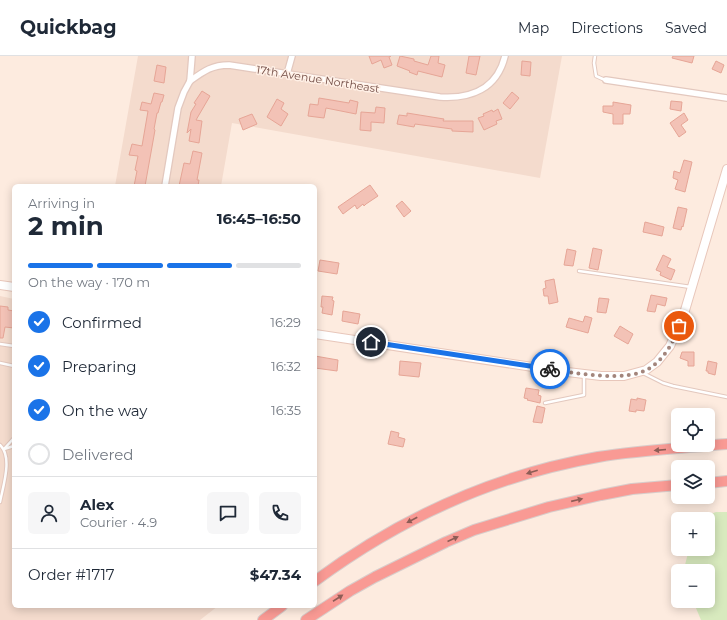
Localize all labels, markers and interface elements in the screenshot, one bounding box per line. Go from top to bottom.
text: Quickbag [20,16,116,39]
text: Map [518,19,549,37]
text: Directions [571,19,643,37]
text: Saved [665,19,707,37]
street label: 17th Avenue Northeast [255,62,381,96]
text: Arriving in [28,195,95,211]
text: 16:45–16:50 [217,209,301,228]
text: 2 min [28,210,104,242]
text: On the way · 170 m [28,274,150,290]
pin [662,309,696,343]
icon: check [28,311,50,333]
text: Confirmed [62,313,142,332]
text: 16:29 [270,314,301,330]
icon: bag [668,315,690,337]
pin [354,325,388,359]
icon: home [360,331,382,353]
courier [530,349,570,389]
icon: check [28,355,50,377]
text: Preparing [62,357,137,376]
text: 16:32 [271,358,301,374]
icon: bike [539,358,561,380]
icon: check [28,399,50,421]
text: On the way [62,401,147,420]
text: 16:35 [271,402,301,418]
map controls [671,408,715,608]
button: locate [671,408,715,452]
text: Delivered [62,445,134,464]
one-way arrow [654,446,666,453]
button: layers [671,460,715,504]
one-way arrow [526,469,538,475]
button: person [28,492,70,534]
button: chat [207,492,249,534]
button: phone [259,492,301,534]
text: Alex [80,495,114,514]
one-way arrow [571,497,584,503]
button: + [671,512,715,556]
text: Courier · 4.9 [80,514,157,530]
one-way arrow [406,517,418,524]
one-way arrow [448,536,459,542]
button: − [671,564,715,608]
text: Order #1717 [28,565,115,584]
text: $47.34 [250,565,301,584]
one-way arrow [332,595,344,602]

